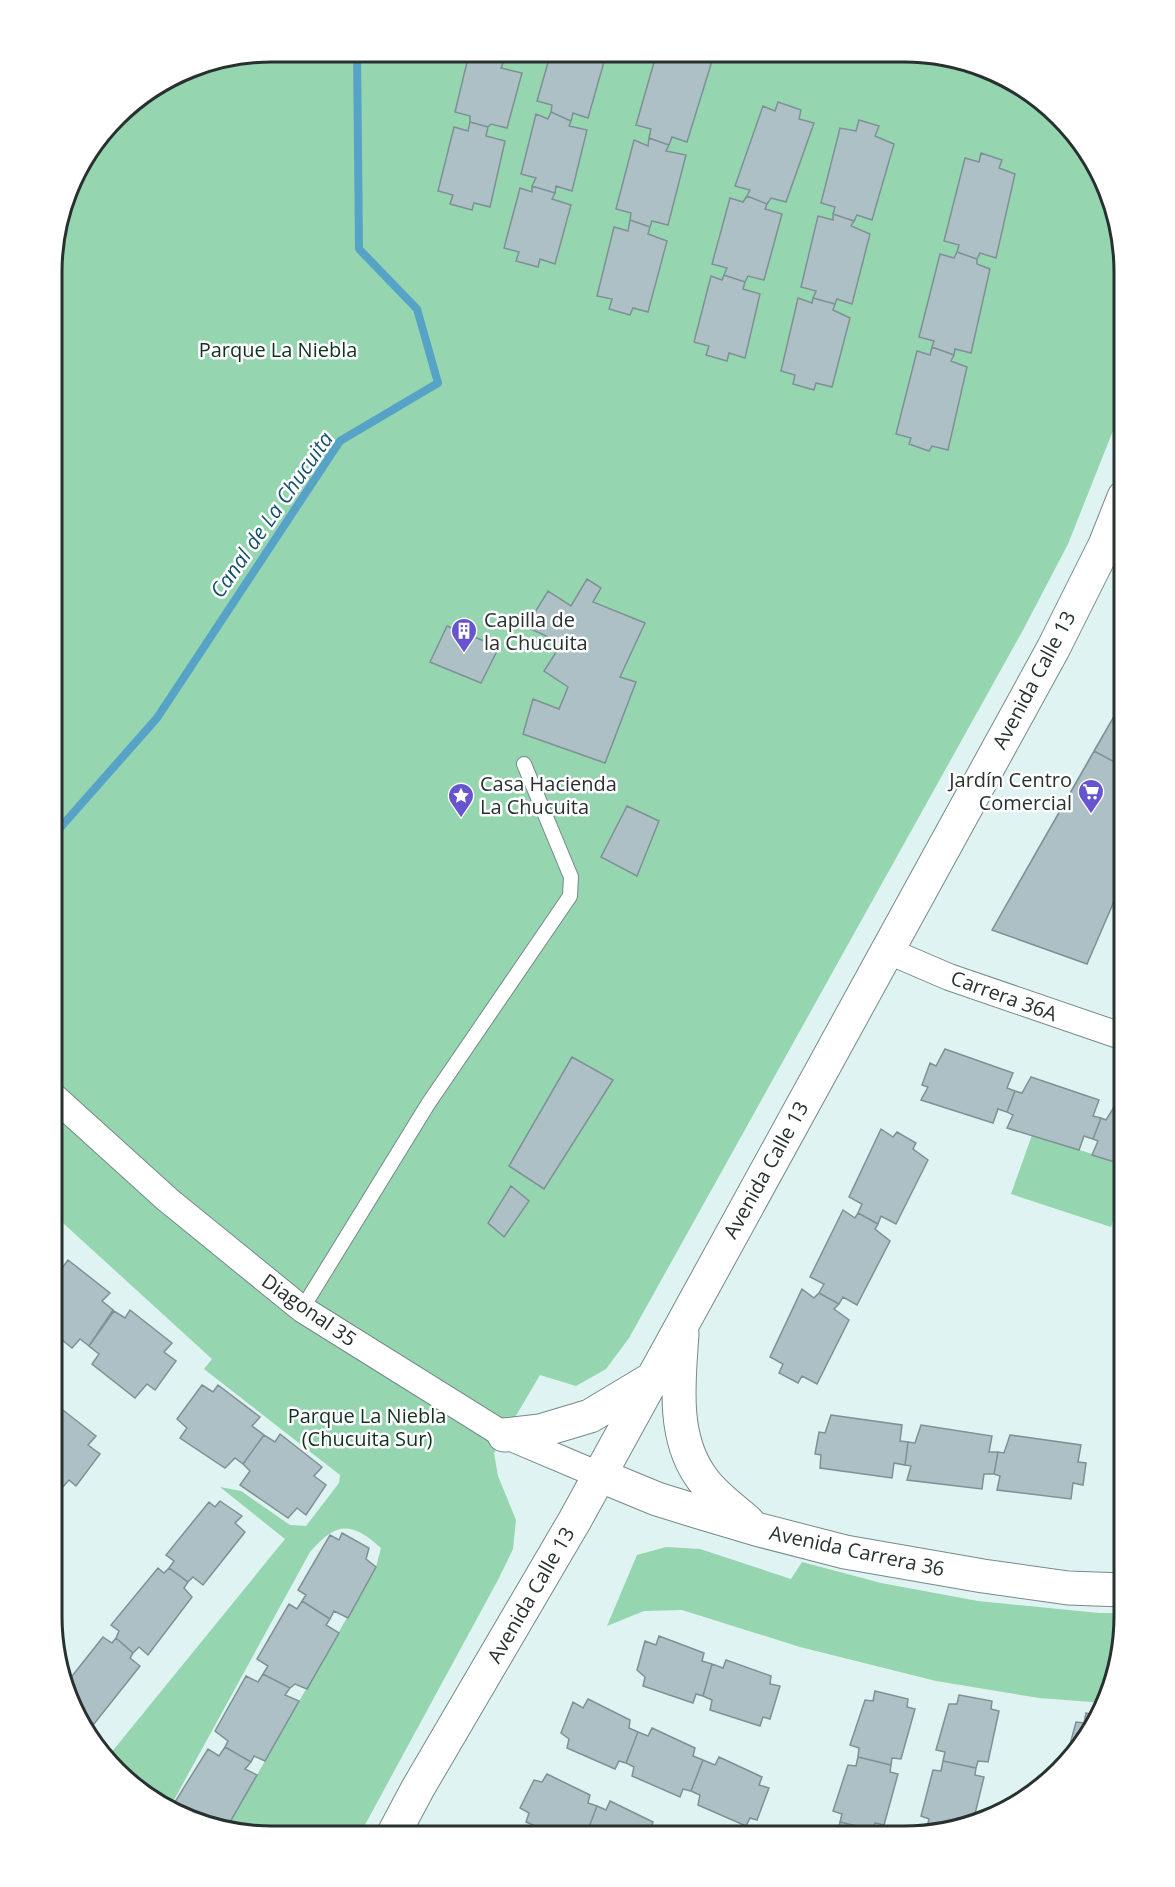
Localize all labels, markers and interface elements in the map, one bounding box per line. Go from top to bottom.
park label: Parque La Niebla [199,336,357,363]
water label: Canal de La Chucuita [203,426,339,603]
place label: Capilla de la Chucuita [484,606,588,656]
street label: Avenida Calle 13 [986,606,1081,754]
building icon: Capilla de la Chucuita [449,616,479,654]
place label: Jardín Centro Comercial [947,766,1072,816]
place label: Casa Hacienda La Chucuita [480,770,617,820]
supermarket icon: Jardín Centro Comercial [1076,777,1106,815]
place icon: Casa Hacienda La Chucuita [446,781,476,819]
street label: Carrera 36A [947,964,1061,1027]
street label: Avenida Calle 13 [717,1096,814,1243]
street label: Diagonal 35 [256,1267,362,1352]
park label: Parque La Niebla (Chucuita Sur) [288,1402,446,1452]
street label: Avenida Carrera 36 [767,1519,947,1582]
street label: Avenida Calle 13 [481,1522,580,1668]

